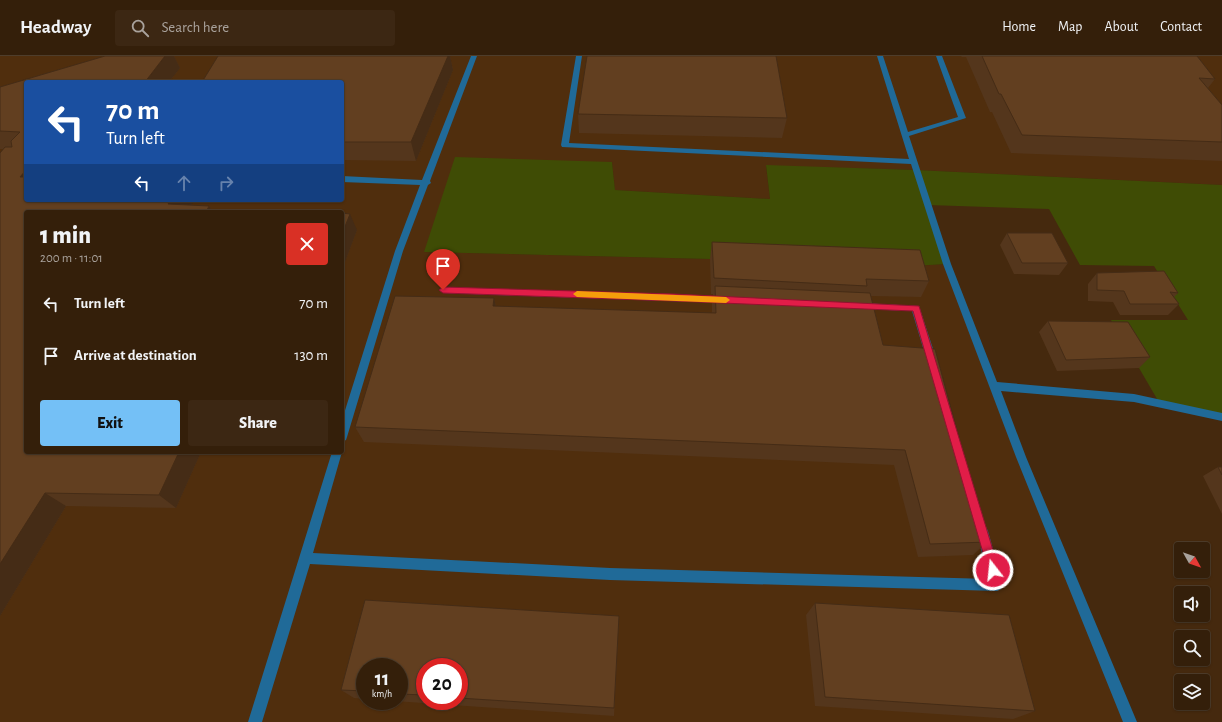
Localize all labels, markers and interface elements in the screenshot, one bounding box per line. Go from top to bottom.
search box [115,10,395,46]
icon: search [129,17,151,39]
text: Headway [20,18,91,37]
text: Search here [161,20,229,35]
text: Home [1002,20,1036,34]
text: Map [1058,20,1082,34]
text: About [1104,20,1138,34]
text: Contact [1160,20,1202,34]
icon: left [40,96,92,148]
text: 70 m [106,97,160,125]
text: Turn left [106,130,165,148]
icon: left [131,172,153,194]
icon: ahead [173,172,195,194]
icon: right [215,172,237,194]
button: close [286,223,328,265]
text: 1 min [40,224,91,248]
pin [426,249,460,290]
text: 200 m · 11:01 [40,252,103,265]
icon: arrive [432,255,454,277]
icon: left [40,293,62,315]
text: Turn left [74,296,125,311]
text: 70 m [299,296,328,311]
icon: arrive [40,345,62,367]
text: Arrive at destination [74,348,197,363]
text: 130 m [294,348,328,363]
button: Exit [40,400,180,446]
button: Share [188,400,328,446]
north arrow [1174,542,1210,578]
map controls [1174,542,1210,710]
position arrow [972,549,1014,591]
button: sound [1174,586,1210,622]
button: search [1174,630,1210,666]
speed limit sign: 20 [416,658,468,710]
text: 11 [375,669,389,689]
button: layers [1174,674,1210,710]
text: km/h [372,689,392,699]

